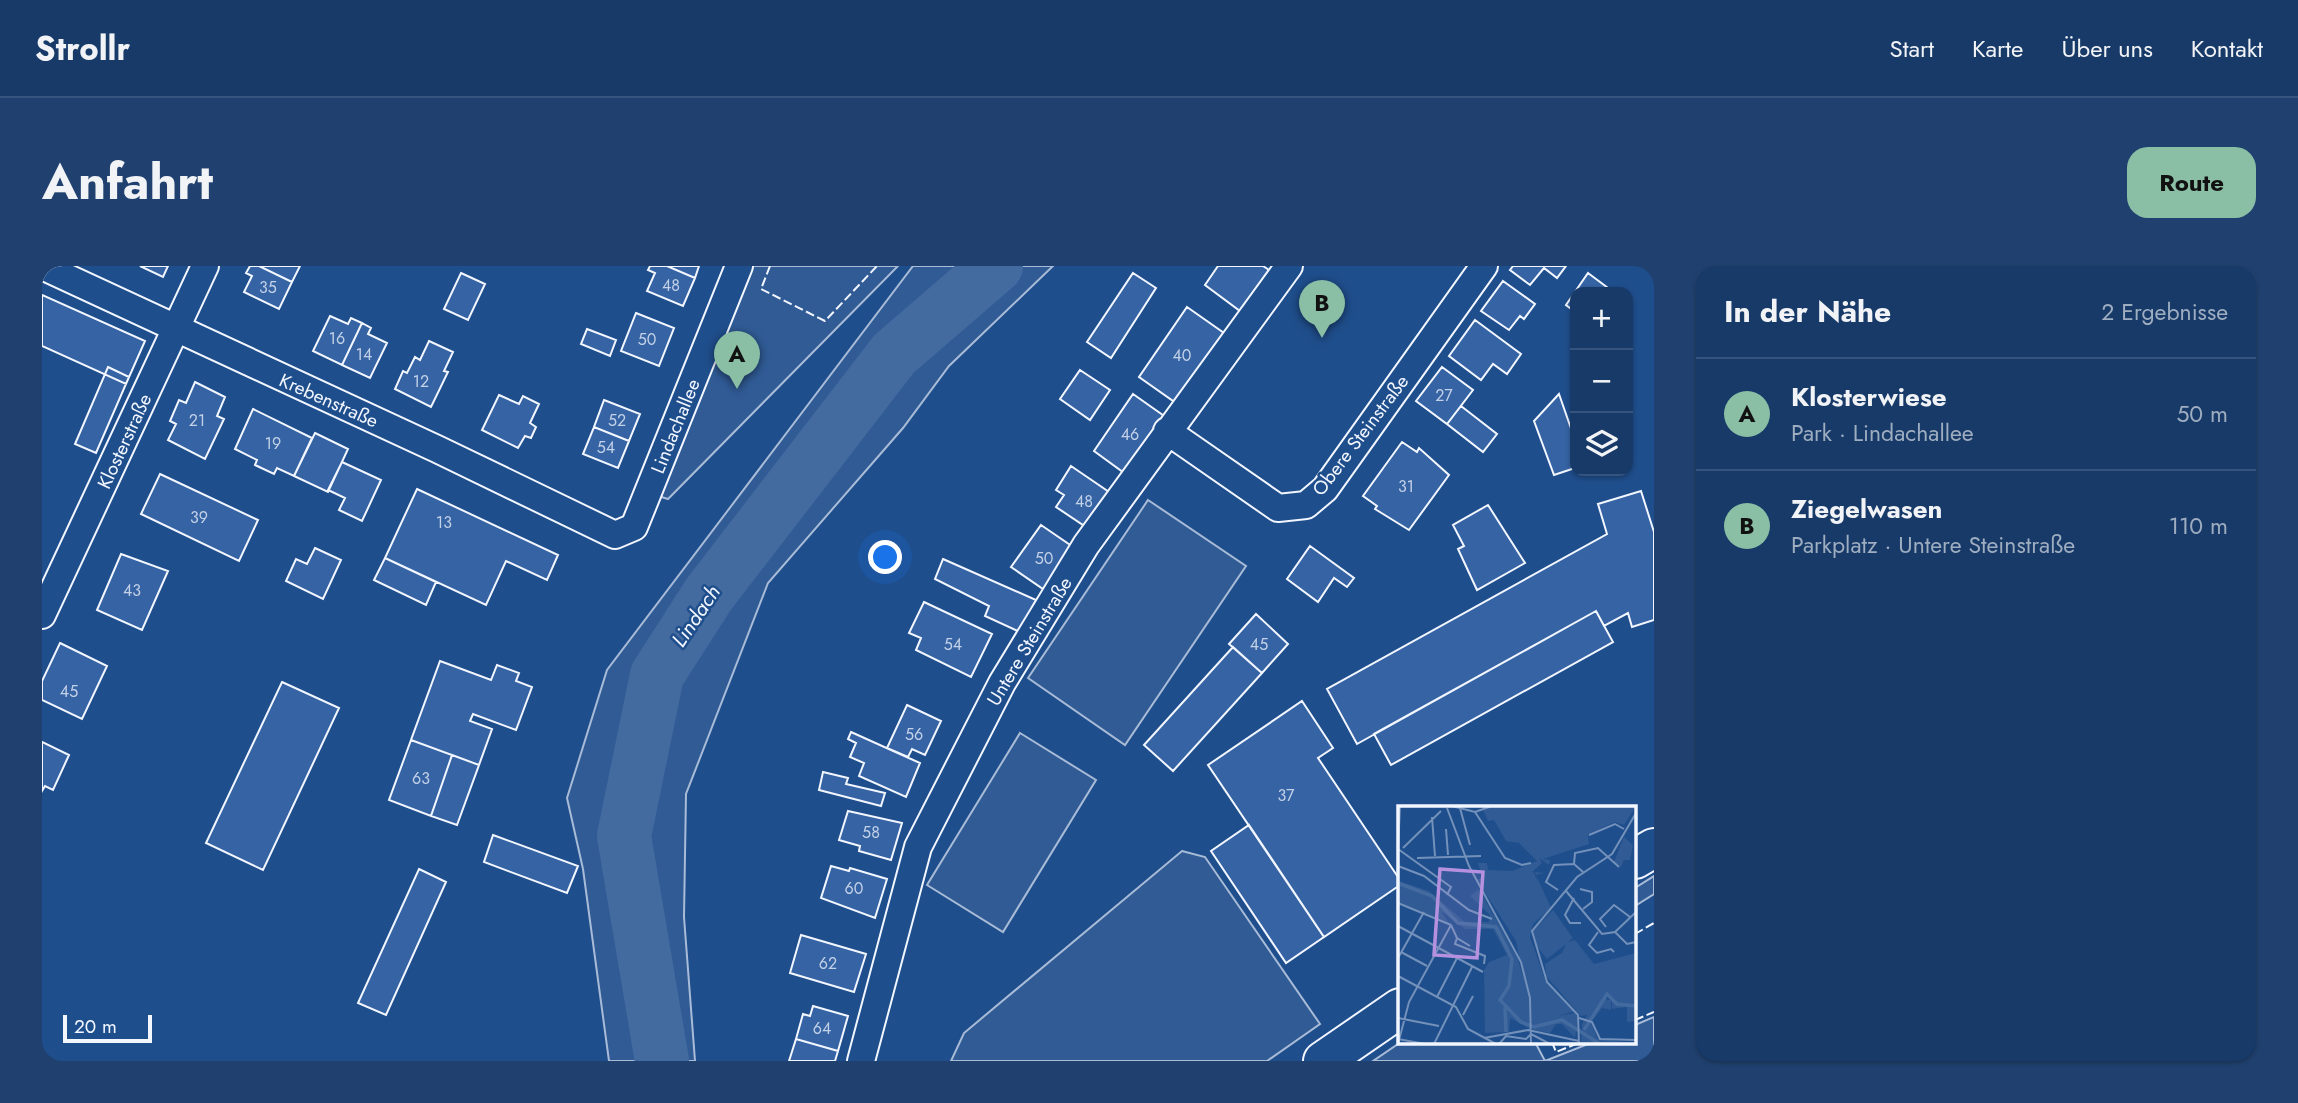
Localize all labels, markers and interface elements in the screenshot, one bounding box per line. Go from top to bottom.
text: Strollr [35,25,130,72]
text: Start [1890,31,1934,66]
text: Karte [1972,31,2023,66]
text: Über uns [2061,31,2153,66]
text: Kontakt [2191,31,2263,66]
text: Anfahrt [42,147,213,217]
button: Route [2127,147,2256,218]
house number: 48 [662,274,680,297]
house number: 35 [259,276,277,299]
pin: B [1299,280,1345,338]
map controls [1570,287,1633,476]
button: + [1570,287,1633,350]
text: In der Nähe [1724,290,1891,333]
text: 2 Ergebnisse [2101,295,2228,329]
house number: 16 [329,327,345,350]
house number: 50 [638,328,656,351]
pin: A [714,331,760,389]
house number: 14 [356,343,372,366]
house number: 40 [1173,344,1191,367]
button: − [1570,350,1633,413]
street label: Krebenstraße [275,367,383,434]
street label: Obere Steinstraße [1306,369,1415,501]
house number: 12 [413,370,429,393]
street label: Lindachallee [644,375,707,478]
text: Klosterwiese [1791,378,1947,416]
house number: 27 [1435,384,1453,407]
street label: Klosterstraße [91,389,158,493]
text: A [1739,397,1755,431]
text: 50 m [2176,397,2228,431]
house number: 21 [189,409,205,432]
house number: 52 [608,409,626,432]
button: layers [1570,413,1633,476]
text: Park · Lindachallee [1791,416,1974,450]
house number: 46 [1121,423,1139,446]
house number: 19 [265,432,281,455]
house number: 54 [597,436,615,459]
house number: 31 [1398,475,1414,498]
house number: 48 [1075,490,1093,513]
text: Ziegelwasen [1791,490,1942,528]
house number: 39 [190,506,208,529]
text: B [1739,509,1755,543]
text: 110 m [2169,509,2228,543]
house number: 13 [436,511,452,534]
text: Parkplatz · Untere Steinstraße [1791,528,2075,562]
your location [868,540,902,574]
house number: 50 [1035,547,1053,570]
street label: Untere Steinstraße [980,572,1079,711]
house number: 43 [123,579,141,602]
water label: Lindach [664,579,728,653]
house number: 54 [944,633,962,656]
house number: 45 [1250,633,1268,656]
house number: 45 [60,680,78,703]
house number: 56 [905,723,923,746]
house number: 63 [412,767,430,790]
house number: 37 [1278,784,1295,807]
inset map [1398,806,1636,1044]
house number: 58 [862,821,880,844]
house number: 60 [845,877,863,900]
house number: 62 [819,952,837,975]
scale bar [63,1012,152,1044]
text: 20 m [74,1013,117,1040]
house number: 64 [813,1017,831,1040]

